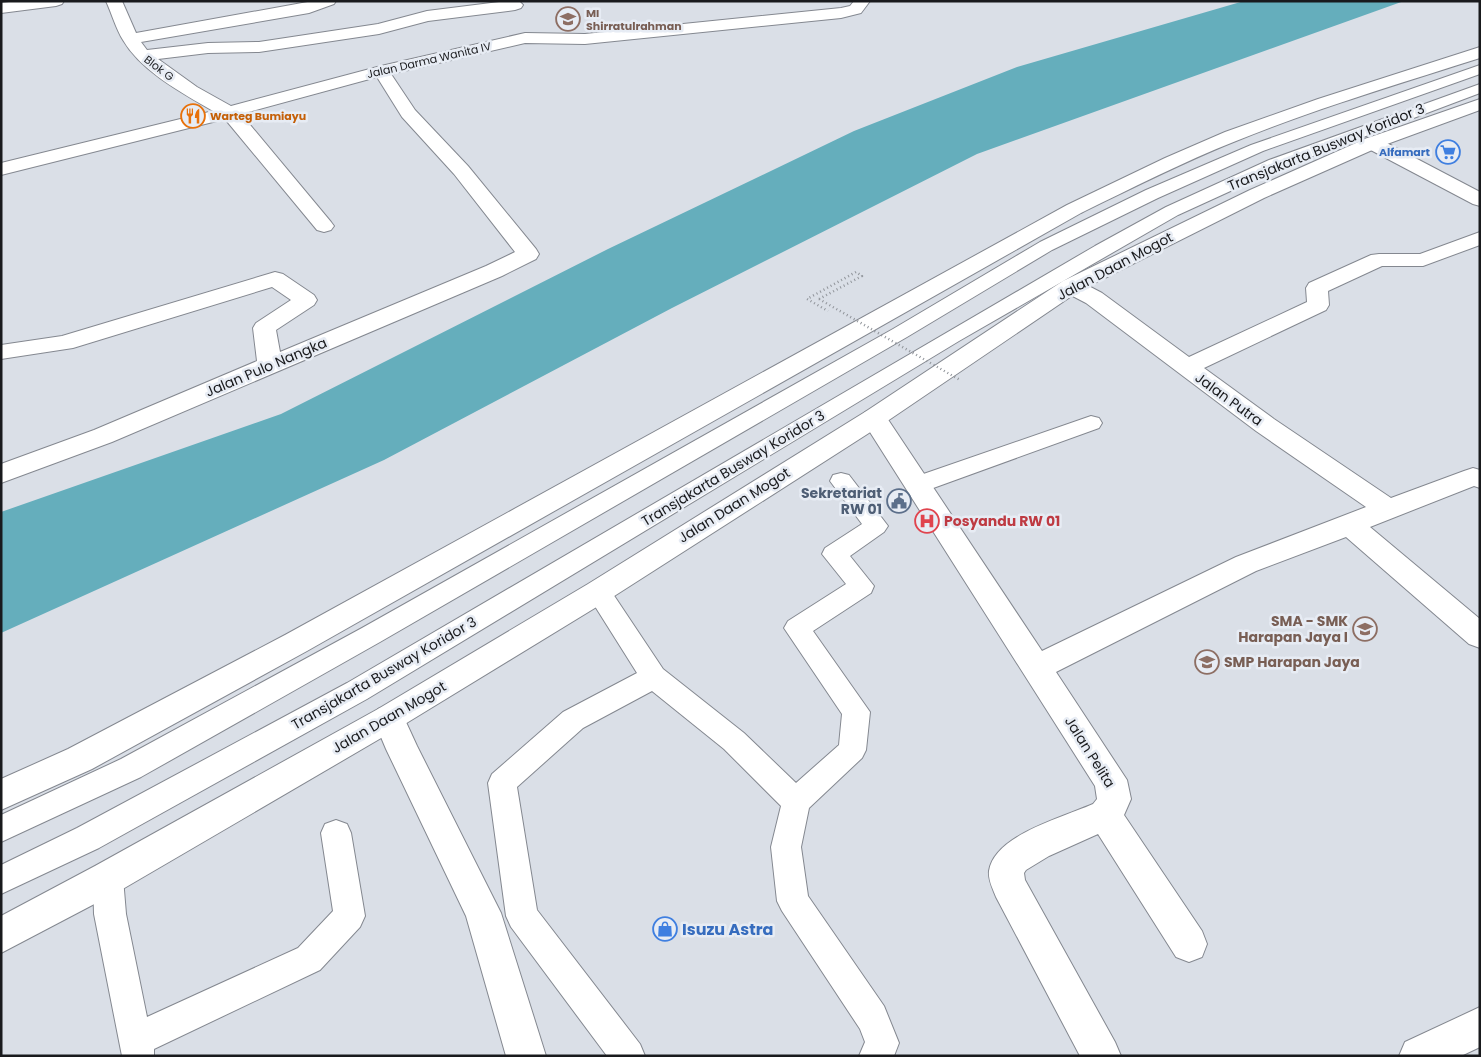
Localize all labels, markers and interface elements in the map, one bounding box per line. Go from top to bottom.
place label: MI Shirratulrahman [586,5,682,34]
school or university icon: MI Shirratulrahman [555,6,581,32]
street label: Jalan Darma Wanita IV [365,38,493,82]
street label: Blok G [141,51,178,85]
street label: Transjakarta Busway Koridor 3 [1225,98,1427,196]
restaurant icon: Warteg Bumiayu [180,103,206,129]
place label: Warteg Bumiayu [210,108,306,124]
supermarket icon: Alfamart [1435,139,1461,165]
place label: Alfamart [1379,144,1431,160]
street label: Jalan Daan Mogot [1054,227,1176,305]
street label: Jalan Pulo Nangka [202,332,330,402]
street label: Jalan Putra [1191,368,1267,430]
street label: Transjakarta Busway Koridor 3 [638,405,828,531]
street label: Jalan Daan Mogot [674,462,794,548]
place label: Sekretariat RW 01 [801,483,882,519]
public building icon: Sekretariat RW 01 [886,488,912,514]
hospital icon: Posyandu RW 01 [914,508,940,534]
place label: Posyandu RW 01 [944,511,1060,531]
place label: SMA - SMK Harapan Jaya I [1238,611,1348,647]
street label: Transjakarta Busway Koridor 3 [288,612,480,734]
school or university icon: SMA - SMK Harapan Jaya I [1352,616,1378,642]
school or university icon: SMP Harapan Jaya [1194,649,1220,675]
place label: SMP Harapan Jaya [1224,652,1360,672]
street label: Jalan Daan Mogot [328,676,450,758]
street label: Jalan Pelita [1060,712,1120,792]
shop icon: Isuzu Astra [652,916,678,942]
place label: Isuzu Astra [682,918,773,941]

